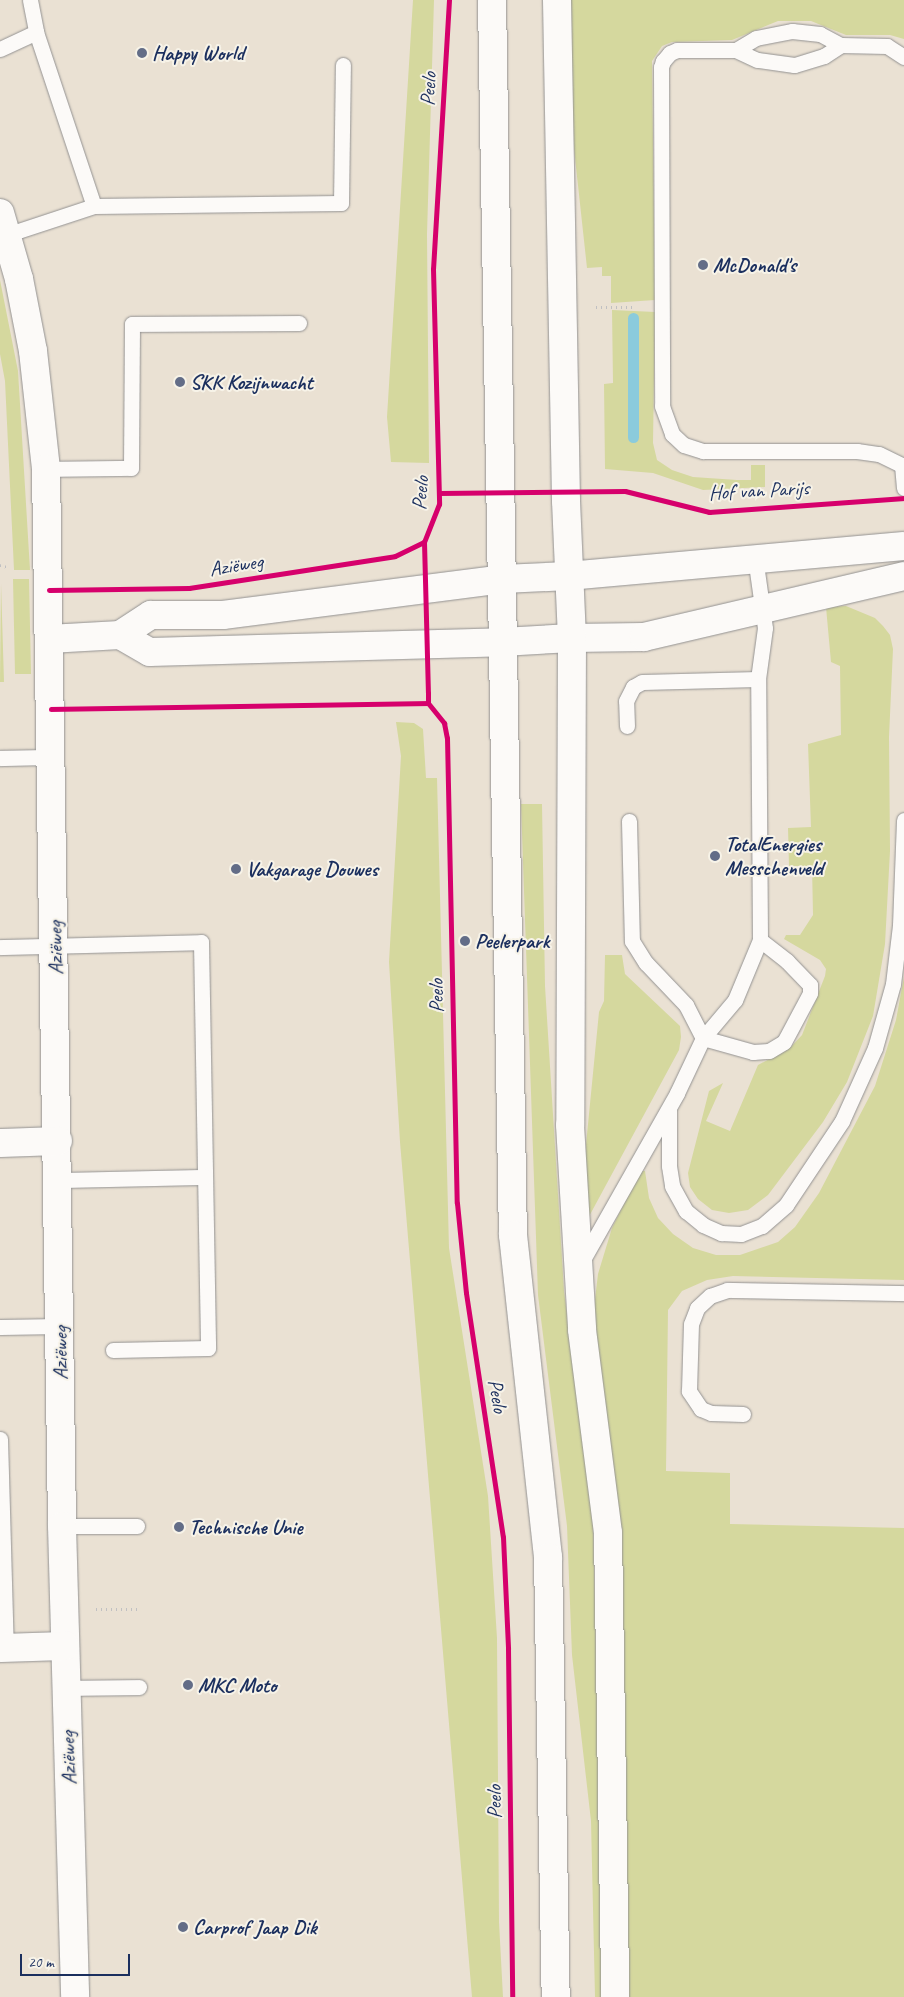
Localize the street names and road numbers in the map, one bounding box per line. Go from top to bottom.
street label: Peelo [415,71,441,107]
street label: Peelo [406,475,434,511]
street label: Hof van Parijs [707,475,811,505]
street label: Aziëweg [208,548,264,582]
street label: Aziëweg [42,921,68,975]
street label: Peelo [423,979,449,1013]
street label: Aziëweg [47,1326,73,1380]
street label: Peelo [483,1377,513,1415]
street label: Aziëweg [54,1731,82,1785]
street label: Peelo [481,1785,507,1819]

